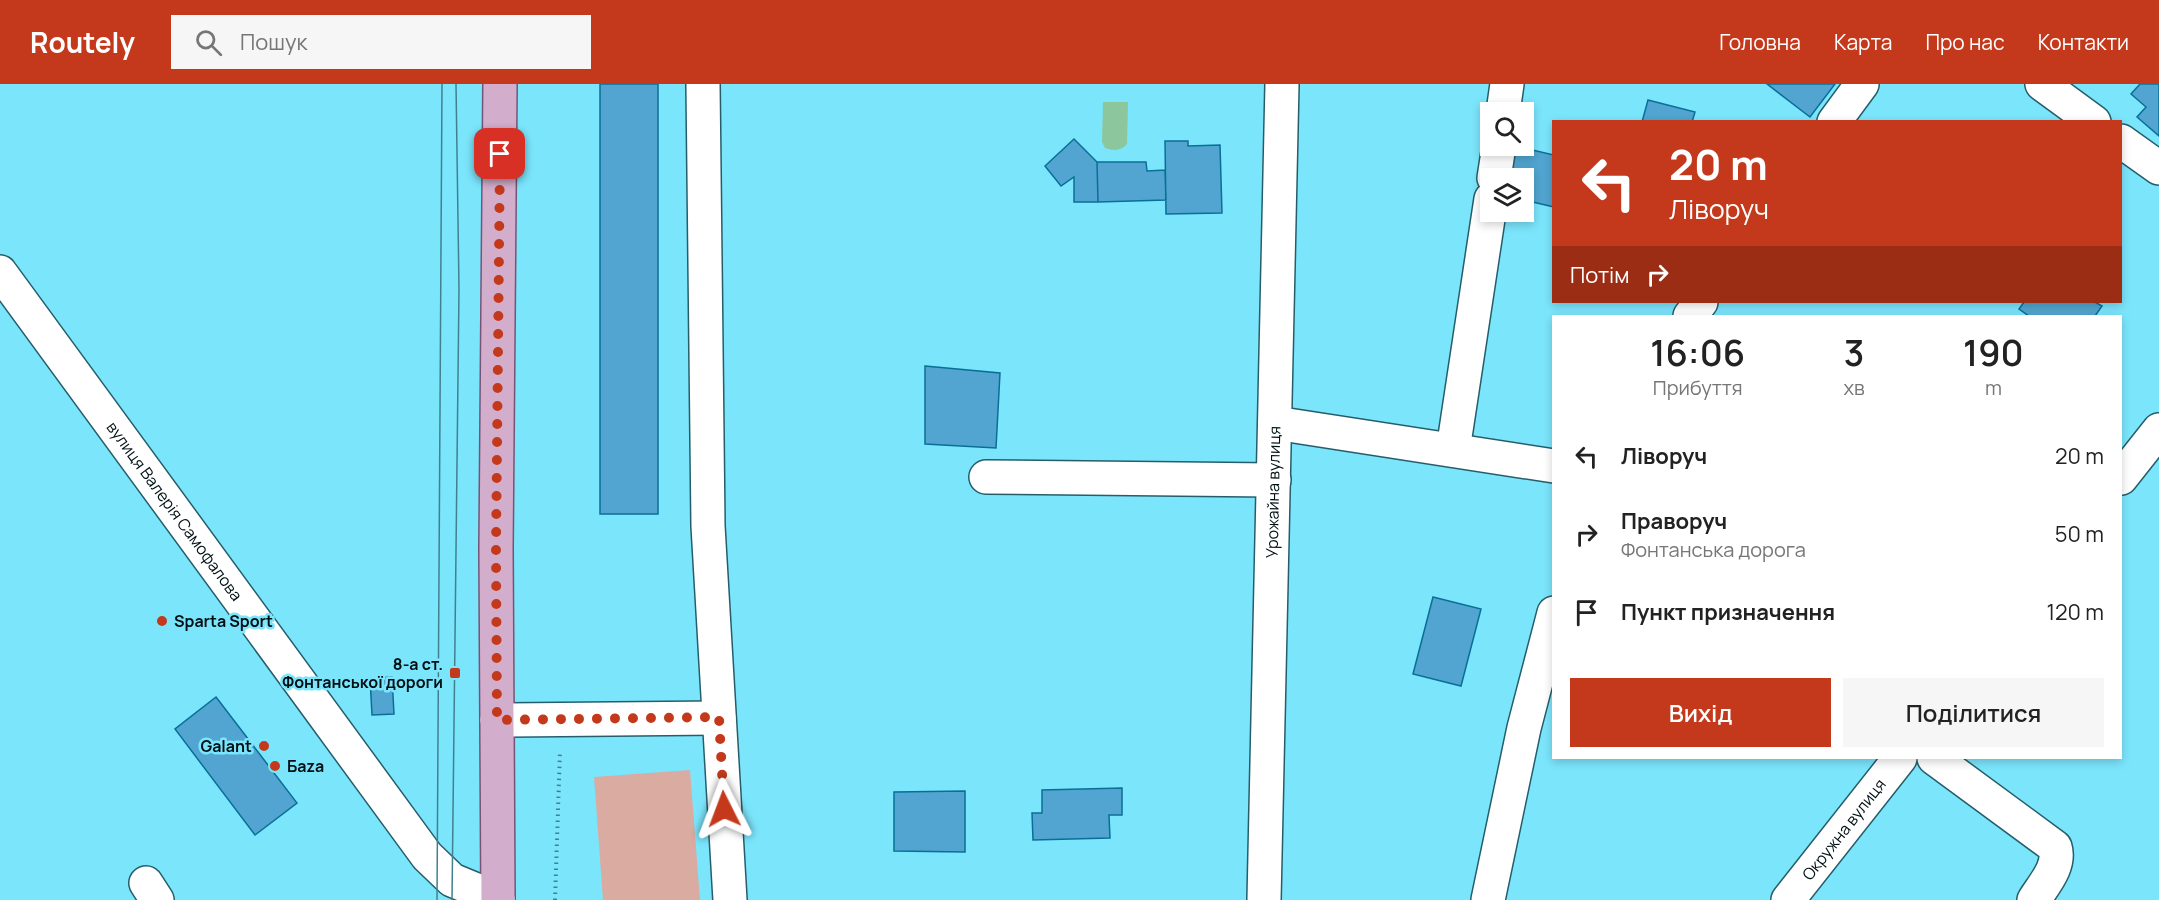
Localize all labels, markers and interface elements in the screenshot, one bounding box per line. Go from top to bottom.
search box [171,15,591,69]
text: Routely [30,23,135,61]
icon: search [192,26,225,59]
text: Пошук [240,27,307,57]
text: Головна [1719,28,1801,56]
text: Карта [1834,28,1892,56]
text: Про нас [1925,28,2005,56]
text: Контакти [2038,28,2129,56]
map controls [1480,102,1534,222]
button: search [1480,102,1534,156]
pin [474,128,525,179]
text: 20 m [1669,135,1768,193]
icon: arrive [483,137,516,170]
icon: left [1570,144,1648,222]
button: layers [1480,168,1534,222]
text: Ліворуч [1669,190,1769,227]
icon: right [1641,258,1674,291]
text: Потім [1570,260,1629,290]
text: 16:06 [1650,328,1745,377]
text: 3 [1844,328,1864,377]
text: 190 [1963,328,2024,377]
text: Прибуття [1653,374,1743,401]
text: хв [1843,374,1865,401]
text: m [1985,374,2002,401]
street label: вулиця Валерія Самофалова [102,417,248,605]
street label: Урожайна вулиця [1261,426,1285,558]
icon: left [1570,440,1603,473]
text: Ліворуч [1621,441,1707,471]
text: 20 m [2055,441,2104,471]
text: Праворуч [1621,506,1727,536]
icon: right [1570,518,1603,551]
text: 50 m [2055,519,2104,549]
text: Фонтанська дорога [1621,536,1806,563]
icon: arrive [1570,596,1603,629]
text: Пункт призначення [1621,597,1835,627]
text: 120 m [2046,597,2104,627]
place label: Sparta Sport [174,610,273,632]
marker: Sparta Sport [155,614,169,628]
place label: 8-а ст. Фонтанської дороги [282,653,443,693]
marker: 8-а ст. Фонтанської дороги [448,666,462,680]
button: Вихід [1570,678,1831,747]
button: Поділитися [1843,678,2104,747]
place label: Galant [200,735,252,757]
marker: Galant [257,739,271,753]
place label: Баzа [287,755,324,777]
marker: Баzа [268,759,282,773]
street label: Окружна вулиця [1797,774,1891,885]
position arrow [692,777,756,841]

